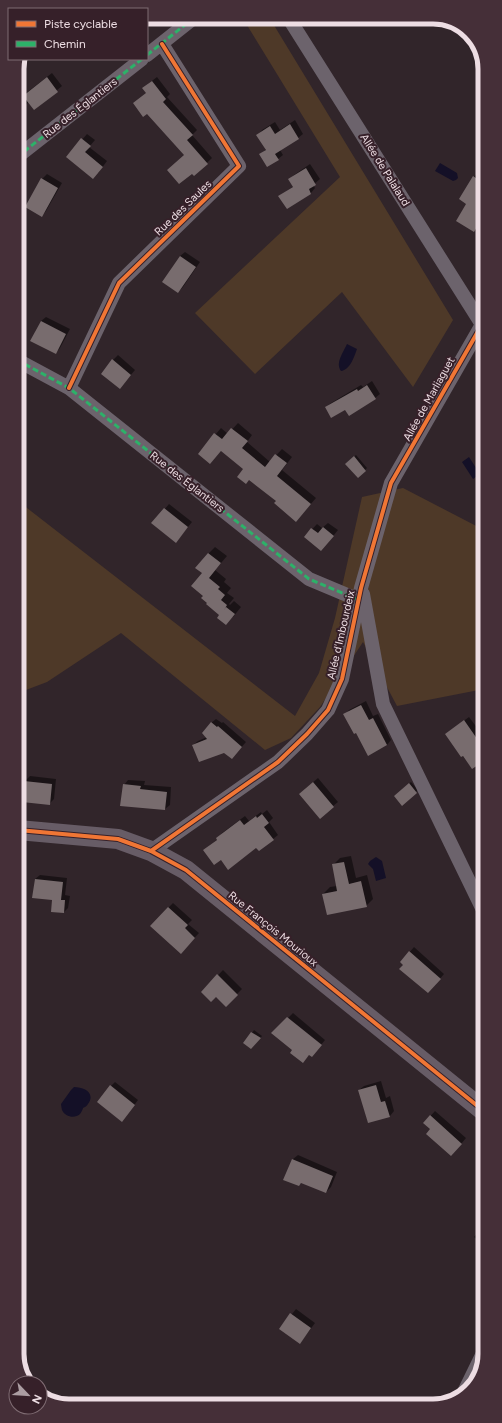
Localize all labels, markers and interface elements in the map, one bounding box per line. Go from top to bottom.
legend [8,8,148,60]
text: Piste cyclable [44,17,118,31]
text: Chemin [44,37,86,51]
street label: Rue des Églantiers [40,75,120,141]
street label: Allée de Palalaud [358,131,412,209]
street label: Rue des Saules [152,178,214,238]
street label: Allée de Marliaguet [400,355,458,443]
street label: Rue des Églantiers [147,449,227,515]
street label: Allée d'Imbourdeix [324,588,358,681]
street label: Rue François Mourioux [226,889,321,970]
north arrow [8,1375,48,1415]
text: N [29,1392,44,1406]

